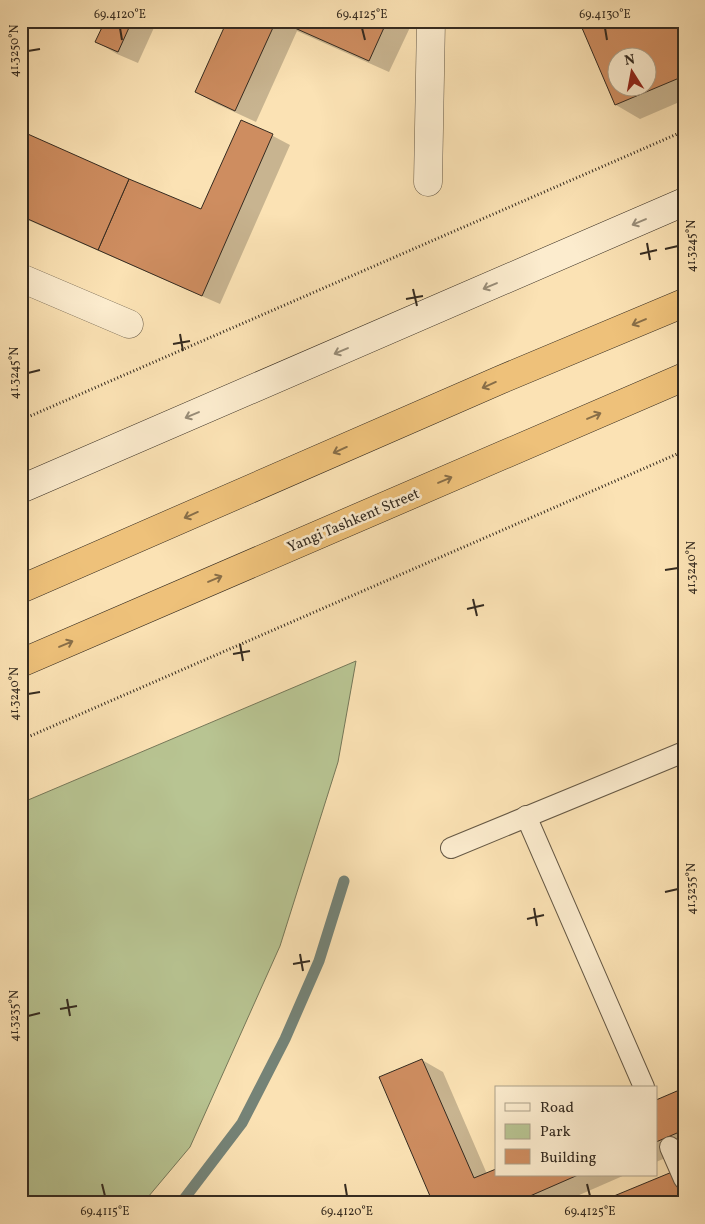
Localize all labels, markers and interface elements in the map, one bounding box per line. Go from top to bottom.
text: 69.4120°E [94,7,146,23]
text: 69.4125°E [337,7,387,23]
text: 69.4130°E [579,7,631,23]
text: 41.3250°N [7,25,23,77]
north arrow [608,48,658,98]
text: N [623,50,637,71]
one-way arrow [632,217,647,227]
text: 41.3245°N [684,220,700,272]
one-way arrow [483,282,498,292]
one-way arrow [632,317,647,327]
one-way arrow [334,346,349,356]
text: 41.3245°N [7,347,23,399]
one-way arrow [482,381,497,391]
one-way arrow [586,410,601,420]
one-way arrow [185,411,200,421]
one-way arrow [333,445,348,455]
one-way arrow [437,475,452,485]
street label: Yangi Tashkent Street [284,484,423,559]
one-way arrow [184,510,199,520]
text: 41.3240°N [684,541,700,595]
one-way arrow [207,574,222,584]
one-way arrow [58,638,73,648]
text: 41.3240°N [7,667,23,721]
text: 41.3235°N [684,863,700,915]
text: 41.3235°N [7,990,23,1042]
legend [495,1086,658,1176]
text: Road [540,1098,574,1119]
text: Park [540,1122,571,1143]
text: Building [540,1148,597,1169]
text: 69.4115°E [80,1204,130,1220]
text: 69.4120°E [321,1204,373,1220]
text: 69.4125°E [565,1204,615,1220]

